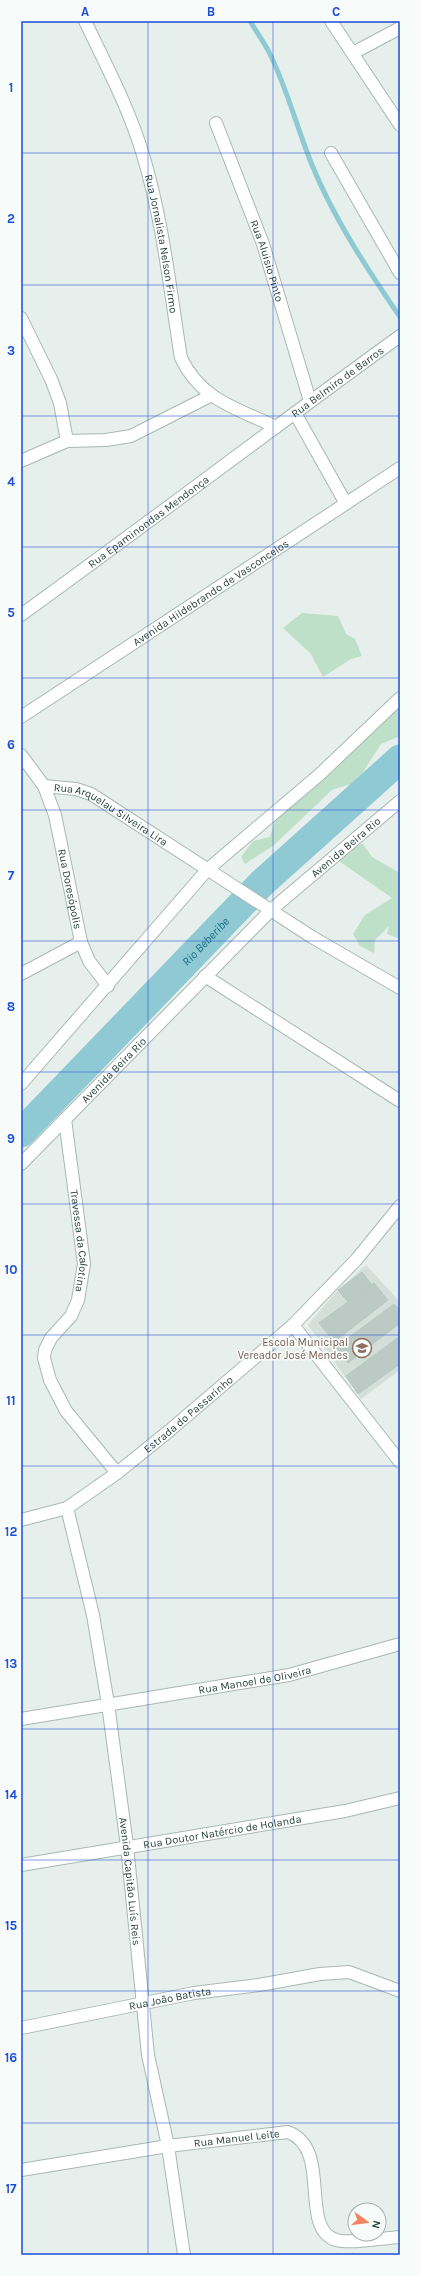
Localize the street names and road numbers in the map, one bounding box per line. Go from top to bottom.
street label: Rua Jornalista Nelson Firmo [142,173,180,314]
street label: Rua Aluisio Pinto [247,218,286,303]
street label: Rua Belmiro de Barros [289,344,387,420]
street label: Rua Epaminondas Mendonça [86,473,212,571]
street label: Avenida Hildebrando de Vasconcelos [131,537,292,649]
street label: Rua Arquelau Silveira Lira [53,781,170,849]
street label: Avenida Beira Rio [308,814,383,880]
street label: Rua Doresópolis [55,848,84,930]
street label: Avenida Beira Rio [79,1035,149,1106]
street label: Travessa da Calotina [67,1189,90,1293]
street label: Estrada do Passarinho [141,1373,236,1456]
street label: Rua Manoel de Oliveira [197,1663,313,1697]
street label: Rua Doutor Natércio de Holanda [142,1812,302,1852]
street label: Avenida Capitão Luís Reis [116,1816,143,1946]
street label: Rua João Batista [128,1985,212,2013]
street label: Rua Manuel Leite [193,2127,280,2150]

